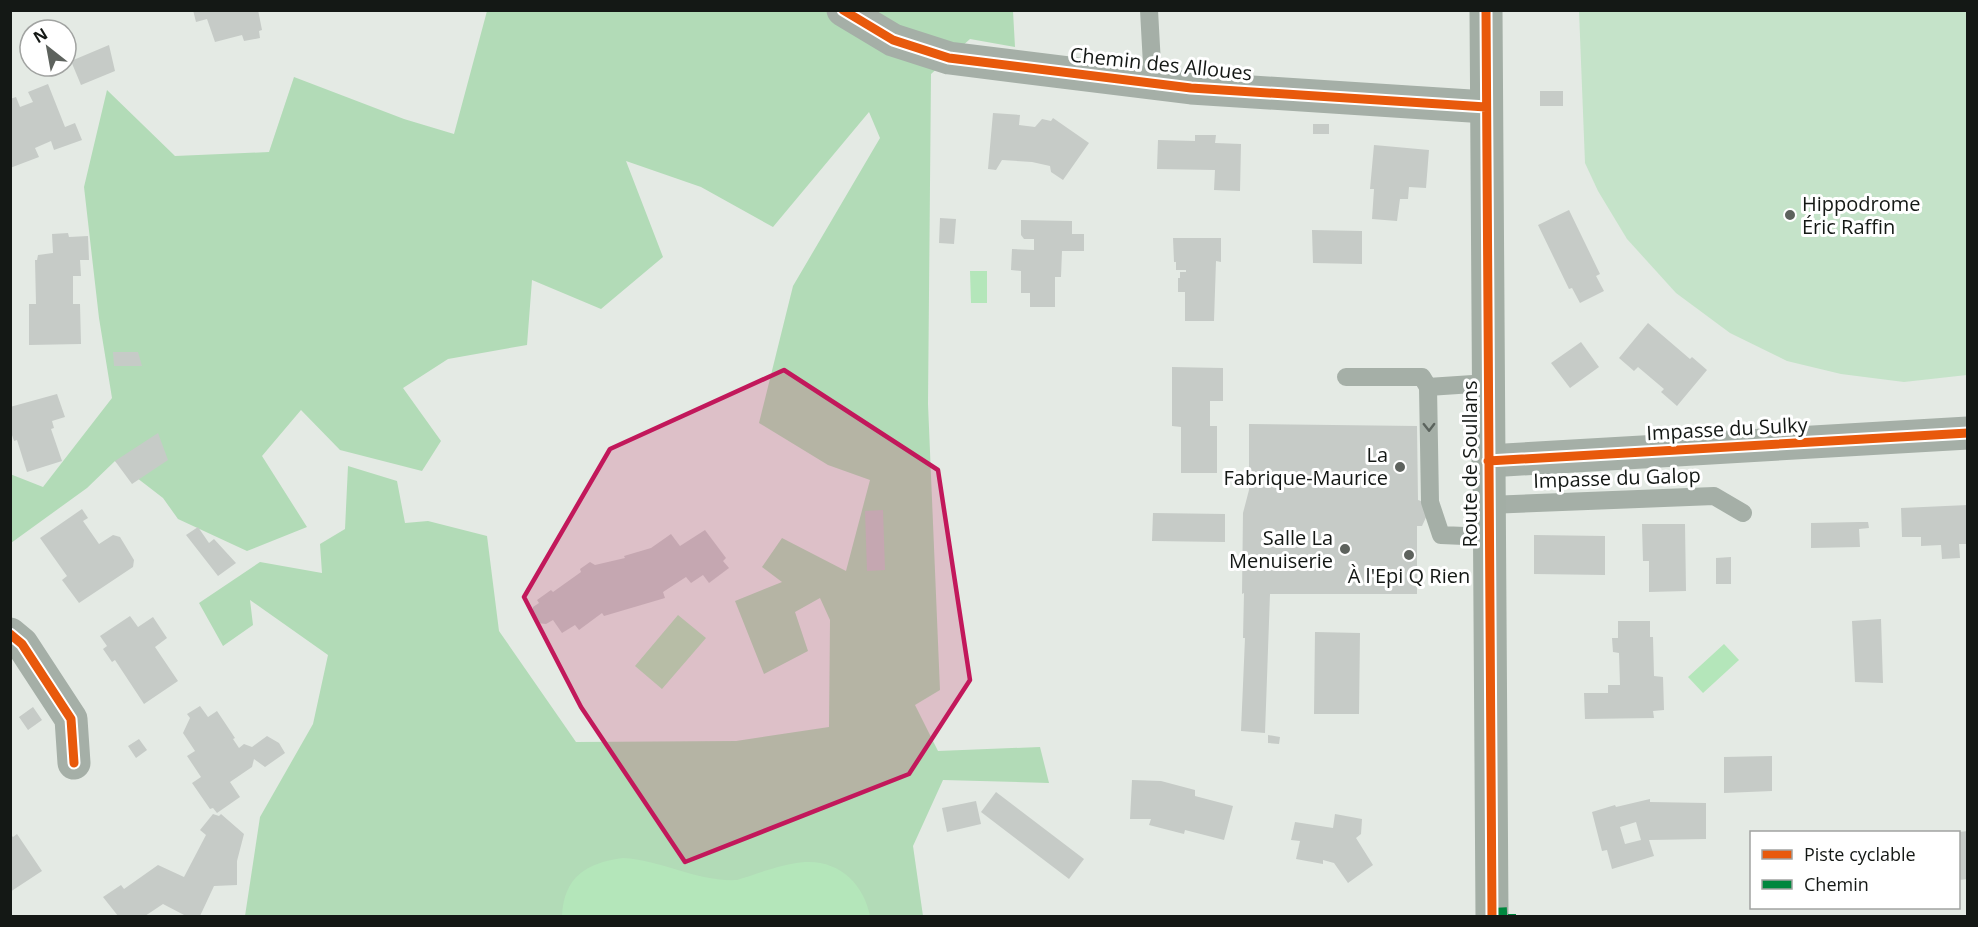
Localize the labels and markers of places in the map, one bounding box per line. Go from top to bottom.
place label: Hippodrome Éric Raffin [1802,190,1921,240]
marker: Hippodrome Éric Raffin [1783,208,1797,222]
place label: La Fabrique-Maurice [1224,441,1388,491]
marker: La Fabrique-Maurice [1393,460,1407,474]
place label: Salle La Menuiserie [1229,524,1333,574]
marker: Salle La Menuiserie [1338,542,1352,556]
marker: À l'Epi Q Rien [1402,548,1416,562]
place label: À l'Epi Q Rien [1348,562,1470,589]

